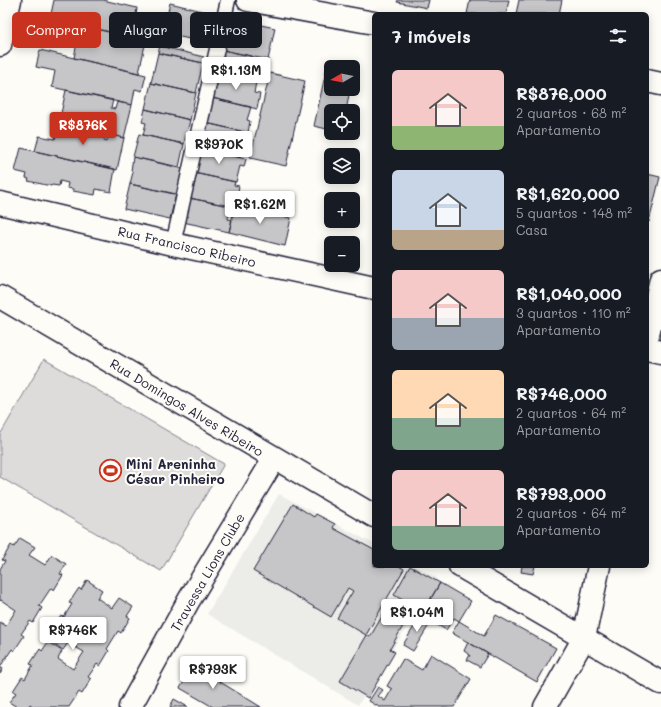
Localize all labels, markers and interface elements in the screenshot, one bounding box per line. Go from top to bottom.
chip: Comprar [12,12,101,48]
chip: Alugar [109,12,182,48]
chip: Filtros [190,12,262,48]
text: 7 imóveis [392,25,471,47]
icon: filters [607,25,629,47]
pin: R$1.13M [199,57,273,91]
north arrow [324,60,360,96]
map controls [324,60,360,272]
text: R$1.13M [211,61,261,78]
text: R$876,000 [516,82,607,104]
icon: home [424,86,472,134]
button: locate [324,104,360,140]
text: 2 quartos · 68 m² [516,104,626,121]
pin: R$876K [50,112,116,146]
text: R$876K [59,116,107,133]
text: Apartamento [516,121,601,138]
pin: R$970K [186,131,252,165]
text: R$970K [195,135,244,152]
button: layers [324,148,360,184]
text: R$1,620,000 [516,182,620,204]
icon: home [424,186,472,234]
pin: R$1.62M [223,191,297,225]
button: + [324,192,360,228]
text: R$1.62M [234,195,286,212]
text: 5 quartos · 148 m² [516,204,632,221]
text: Casa [516,221,548,238]
street label: Rua Francisco Ribeiro [116,222,258,270]
button: − [324,236,360,272]
text: R$1,040,000 [516,282,622,304]
icon: home [424,286,472,334]
text: 3 quartos · 110 m² [516,304,631,321]
text: Apartamento [516,321,601,338]
street label: Rua Domingos Alves Ribeiro [107,354,267,460]
text: R$746,000 [516,382,607,404]
icon: home [424,386,472,434]
text: 2 quartos · 64 m² [516,404,626,421]
text: Apartamento [516,421,601,438]
place label: Mini Areninha César Pinheiro [126,455,225,487]
sports icon: Mini Areninha César Pinheiro [97,457,123,483]
text: R$793,000 [516,482,606,504]
icon: home [424,486,472,534]
text: 2 quartos · 64 m² [516,504,626,521]
street label: Travessa Lions Clube [166,510,248,634]
text: Apartamento [516,521,601,538]
pin: R$1.04M [380,599,454,633]
text: R$1.04M [390,603,444,620]
pin: R$746K [40,617,106,651]
text: R$746K [49,621,97,638]
pin: R$793K [180,656,246,690]
text: R$793K [189,660,237,677]

